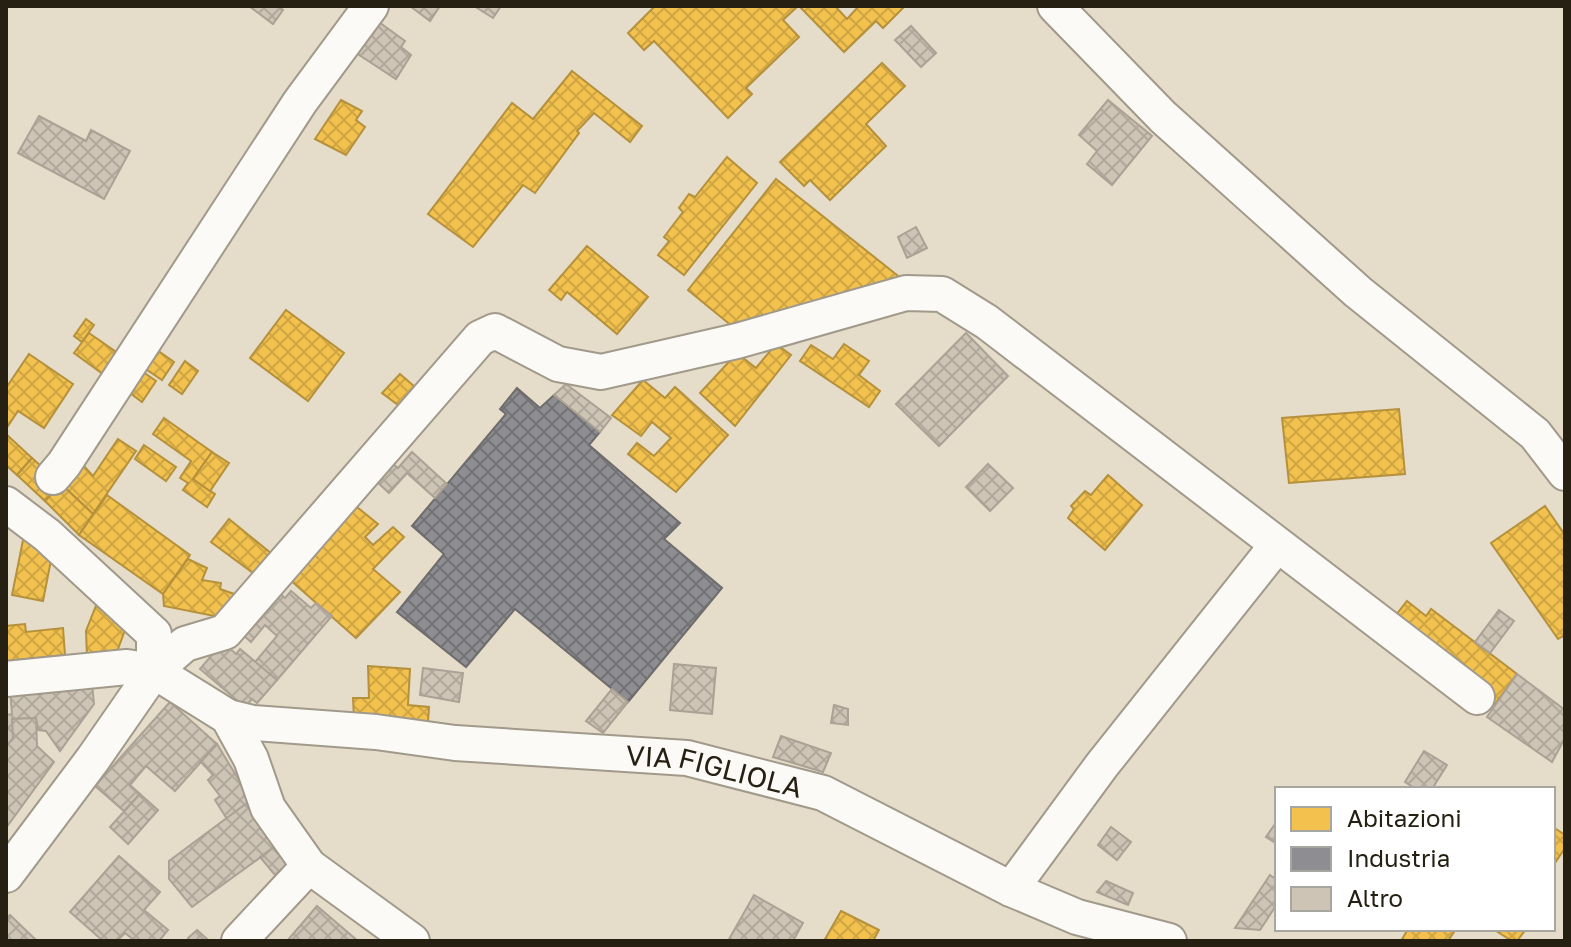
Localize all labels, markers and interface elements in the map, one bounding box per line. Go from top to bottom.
street label: VIA FIGLIOLA [625,738,806,804]
legend [1275,787,1555,931]
text: Abitazioni [1347,803,1462,832]
text: Industria [1347,843,1450,872]
text: Altro [1347,883,1403,912]

